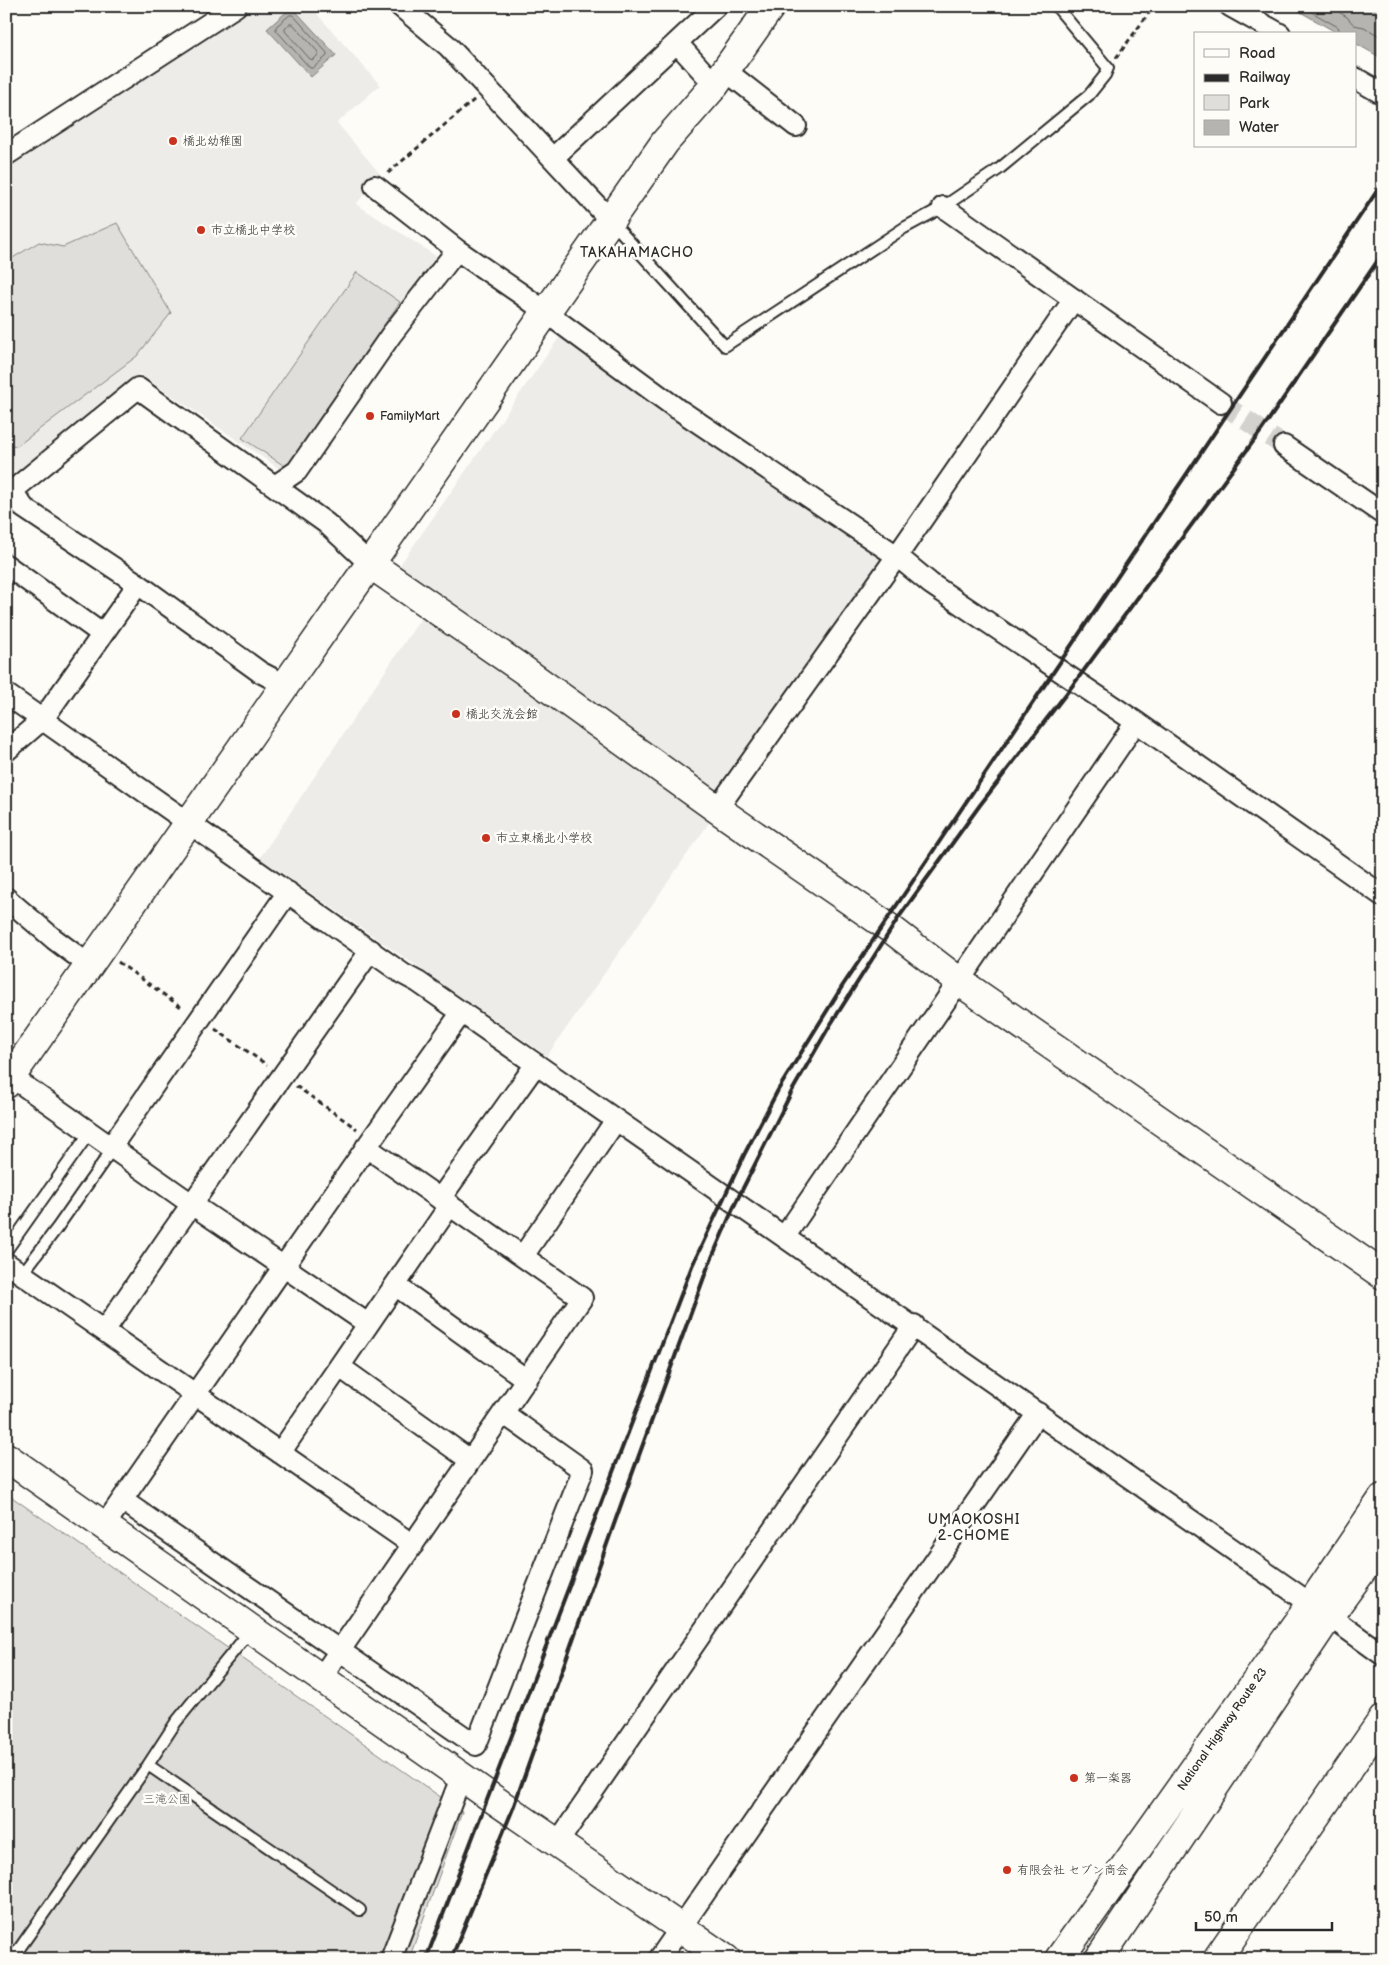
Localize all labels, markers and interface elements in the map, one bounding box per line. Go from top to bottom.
legend [1194,32,1356,148]
text: Road [1239,44,1275,63]
text: Railway [1239,68,1290,87]
text: Park [1239,94,1270,113]
text: Water [1239,118,1279,137]
place label: 橋北幼稚園 [183,134,243,149]
marker: 橋北幼稚園 [167,135,179,147]
place label: 市立橋北中学校 [211,223,295,238]
marker: 市立橋北中学校 [195,224,207,236]
district label: TAKAHAMACHO [580,244,694,261]
place label: FamilyMart [380,409,440,424]
marker: FamilyMart [364,410,376,422]
place label: 橋北交流会館 [466,707,538,722]
marker: 橋北交流会館 [450,708,462,720]
place label: 市立東橋北小学校 [496,831,592,846]
marker: 市立東橋北小学校 [480,832,492,844]
district label: UMAOKOSHI 2-CHOME [928,1511,1020,1544]
street label: National Highway Route 23 [1174,1665,1270,1793]
place label: 第一楽器 [1084,1771,1132,1786]
marker: 第一楽器 [1068,1772,1080,1784]
park label: 三滝公園 [143,1792,191,1807]
place label: 有限会社 セブン商会 [1017,1863,1128,1878]
marker: 有限会社 セブン商会 [1001,1864,1013,1876]
scale bar [1196,1900,1333,1932]
text: 50 m [1204,1908,1238,1927]

